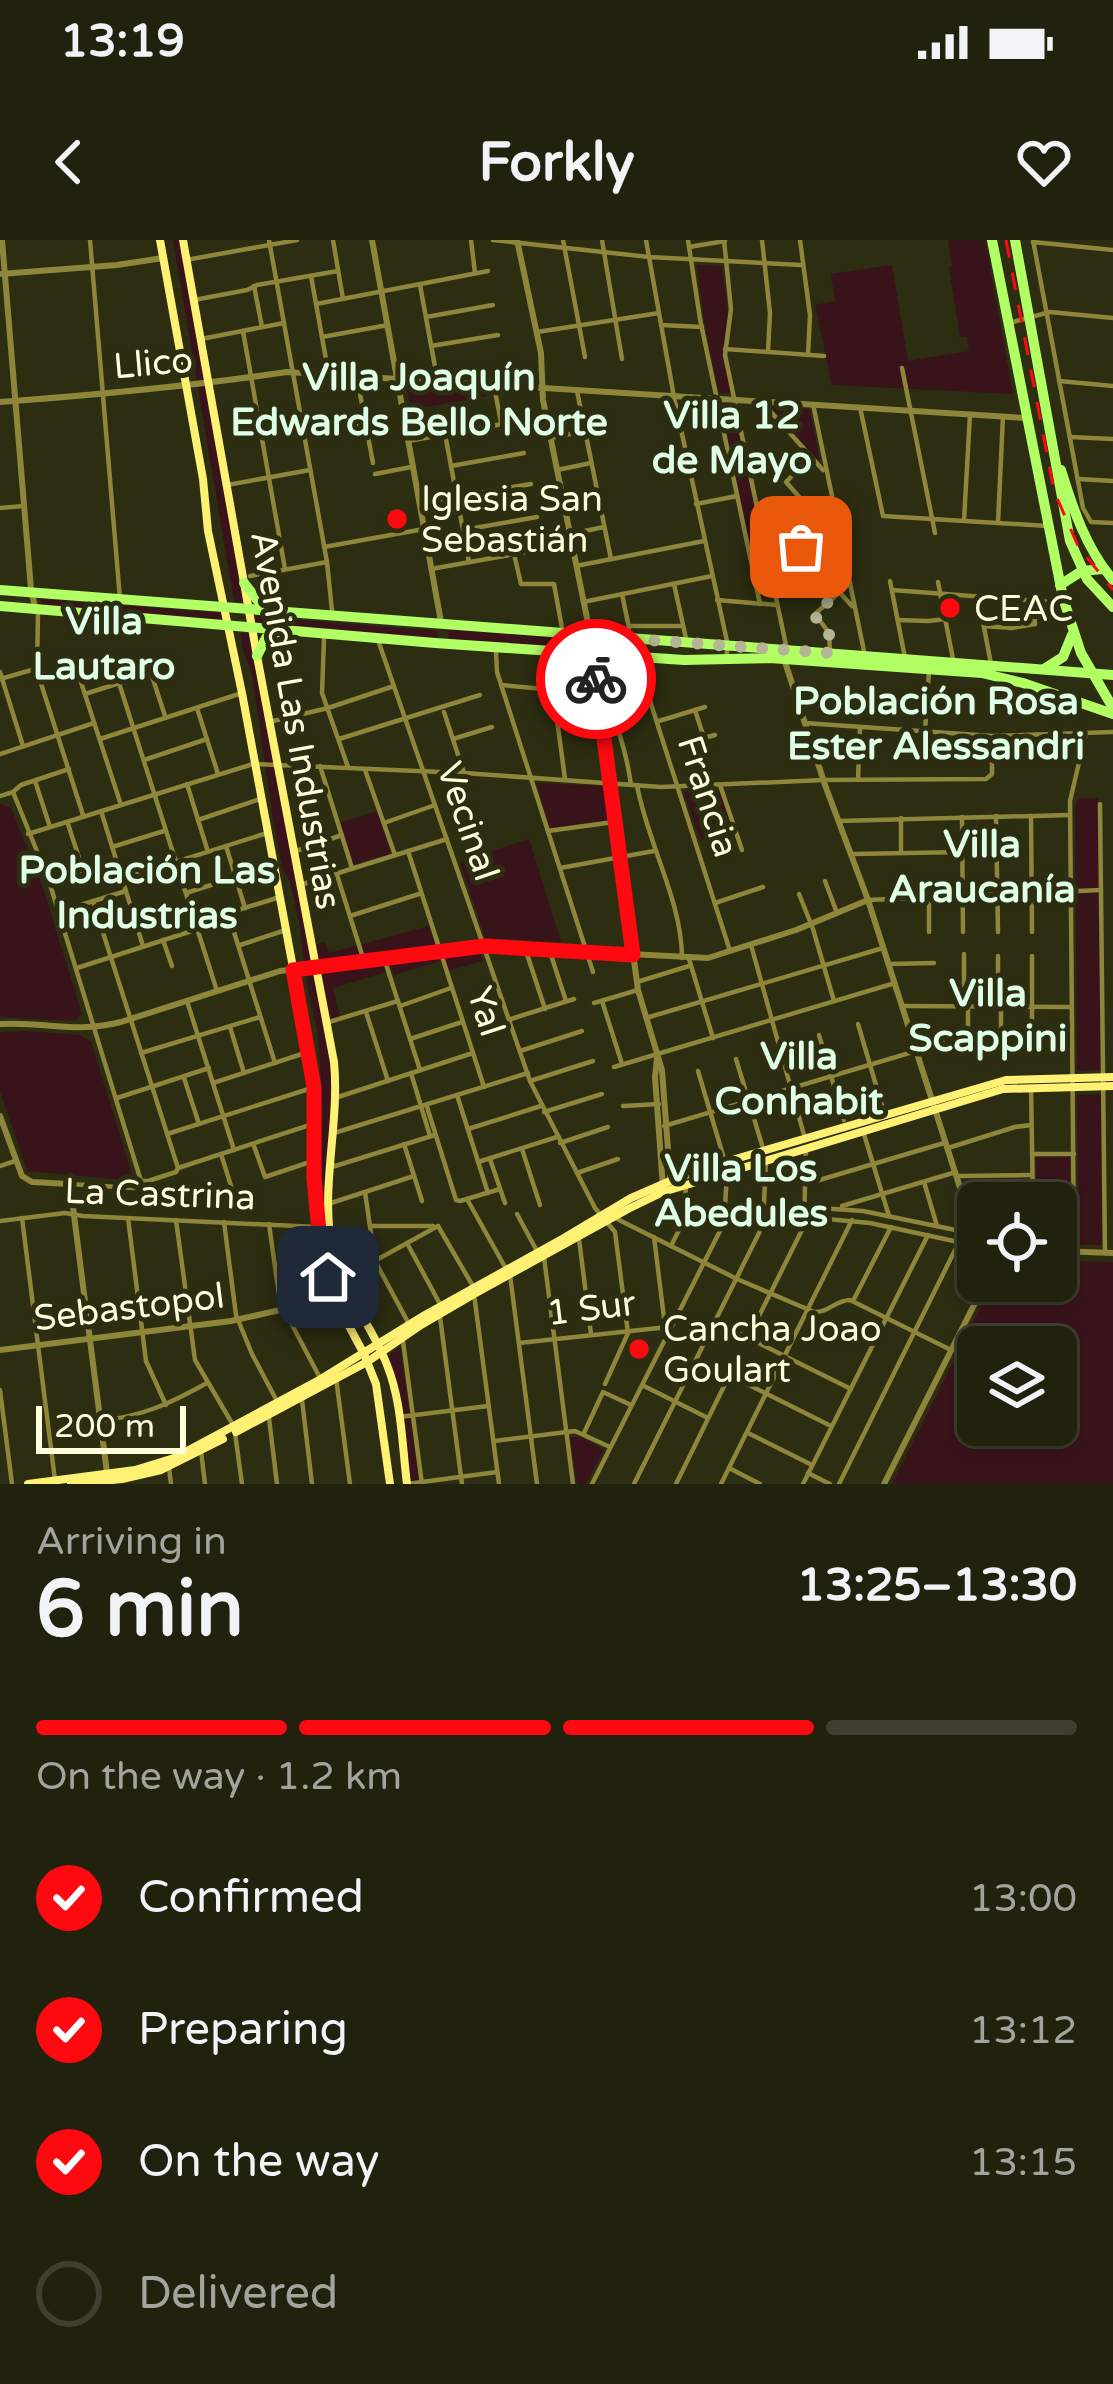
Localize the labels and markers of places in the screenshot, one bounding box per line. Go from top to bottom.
place label: Iglesia San Sebastián [421,478,603,562]
pin [750,496,852,598]
marker: Iglesia San Sebastián [384,506,410,532]
place label: CEAC [974,588,1073,631]
marker: CEAC [937,595,963,621]
pin [277,1226,379,1328]
place label: Cancha Joao Goulart [663,1308,882,1392]
marker: Cancha Joao Goulart [626,1336,652,1362]

